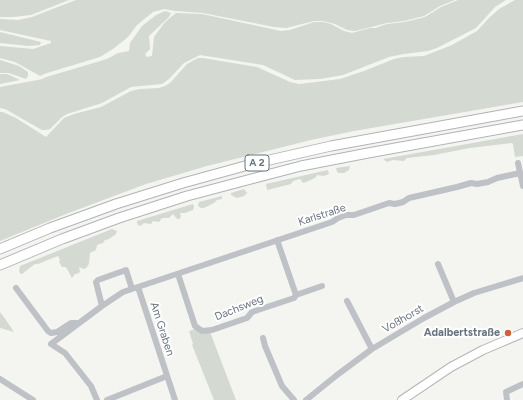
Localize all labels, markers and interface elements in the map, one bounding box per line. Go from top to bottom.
road number: A 2 [245,155,269,171]
street label: Karlstraße [297,201,347,229]
street label: Dachsweg [213,292,265,324]
street label: Am Graben [147,300,177,358]
street label: Voßhorst [380,302,426,336]
place label: Adalbertstraße [424,326,500,340]
marker: Adalbertstraße [503,328,513,338]

